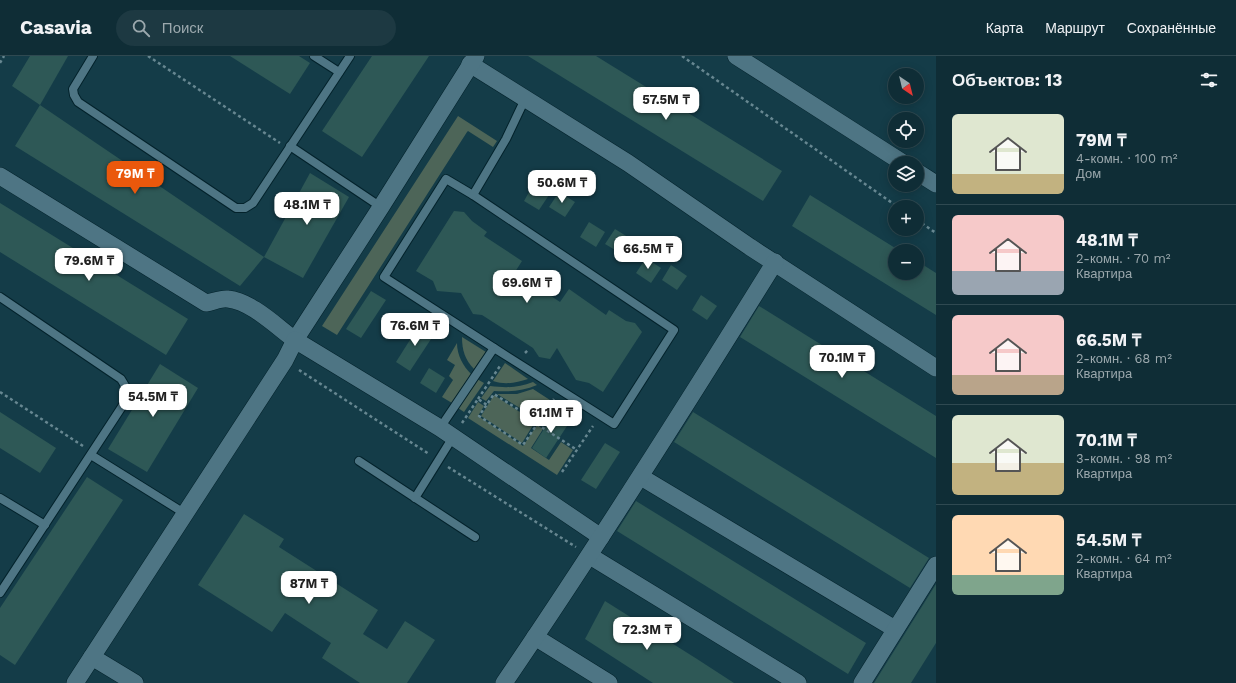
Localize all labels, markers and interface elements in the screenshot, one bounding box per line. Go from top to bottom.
search box [116,10,396,46]
text: Casavia [20,16,92,39]
icon: search [130,17,152,39]
text: Поиск [162,19,203,37]
text: Карта [986,20,1023,36]
text: Маршрут [1045,20,1105,36]
text: Сохранённые [1127,20,1216,36]
north arrow [888,68,924,104]
map controls [888,68,924,280]
icon: filters [1198,69,1220,91]
text: Объектов: 13 [952,70,1062,90]
pin: 57.5M ₸ [629,87,703,121]
text: 57.5M ₸ [642,92,690,107]
button: locate [888,112,924,148]
icon: home [984,130,1032,178]
text: 79M ₸ [1076,130,1126,150]
text: 4-комн. · 100 m² [1076,151,1178,166]
button: layers [888,156,924,192]
pin: 79M ₸ [107,161,163,195]
text: 79M ₸ [116,166,154,181]
text: Дом [1076,166,1101,181]
pin: 50.6M ₸ [525,170,599,204]
text: 50.6M ₸ [537,175,587,190]
pin: 48.1M ₸ [270,192,344,226]
text: 48.1M ₸ [283,197,331,212]
button: + [888,200,924,236]
text: 48.1M ₸ [1076,230,1138,250]
icon: home [984,231,1032,279]
pin: 66.5M ₸ [611,236,685,270]
text: 66.5M ₸ [623,241,673,256]
button: − [888,244,924,280]
pin: 79.6M ₸ [52,248,126,282]
text: 2-комн. · 70 m² [1076,251,1171,266]
text: 79.6M ₸ [64,253,114,268]
text: Квартира [1076,266,1132,281]
pin: 69.6M ₸ [490,270,564,304]
text: 69.6M ₸ [502,275,552,290]
pin: 76.6M ₸ [378,313,452,347]
text: 76.6M ₸ [390,318,440,333]
text: 66.5M ₸ [1076,330,1141,350]
icon: home [984,331,1032,379]
pin: 70.1M ₸ [805,345,879,379]
text: 70.1M ₸ [819,350,865,365]
text: 2-комн. · 68 m² [1076,351,1172,366]
text: Квартира [1076,366,1132,381]
pin: 54.5M ₸ [116,384,190,418]
text: 54.5M ₸ [128,389,178,404]
pin: 61.1M ₸ [514,400,588,434]
text: 61.1M ₸ [529,405,573,420]
text: 70.1M ₸ [1076,430,1137,450]
icon: home [984,431,1032,479]
text: 3-комн. · 98 m² [1076,451,1172,466]
text: Квартира [1076,466,1132,481]
text: 54.5M ₸ [1076,530,1141,550]
icon: home [984,531,1032,579]
text: 2-комн. · 64 m² [1076,551,1172,566]
text: Квартира [1076,566,1132,581]
pin: 87M ₸ [281,571,337,605]
text: 87M ₸ [290,576,328,591]
pin: 72.3M ₸ [610,617,684,651]
text: 72.3M ₸ [622,622,672,637]

